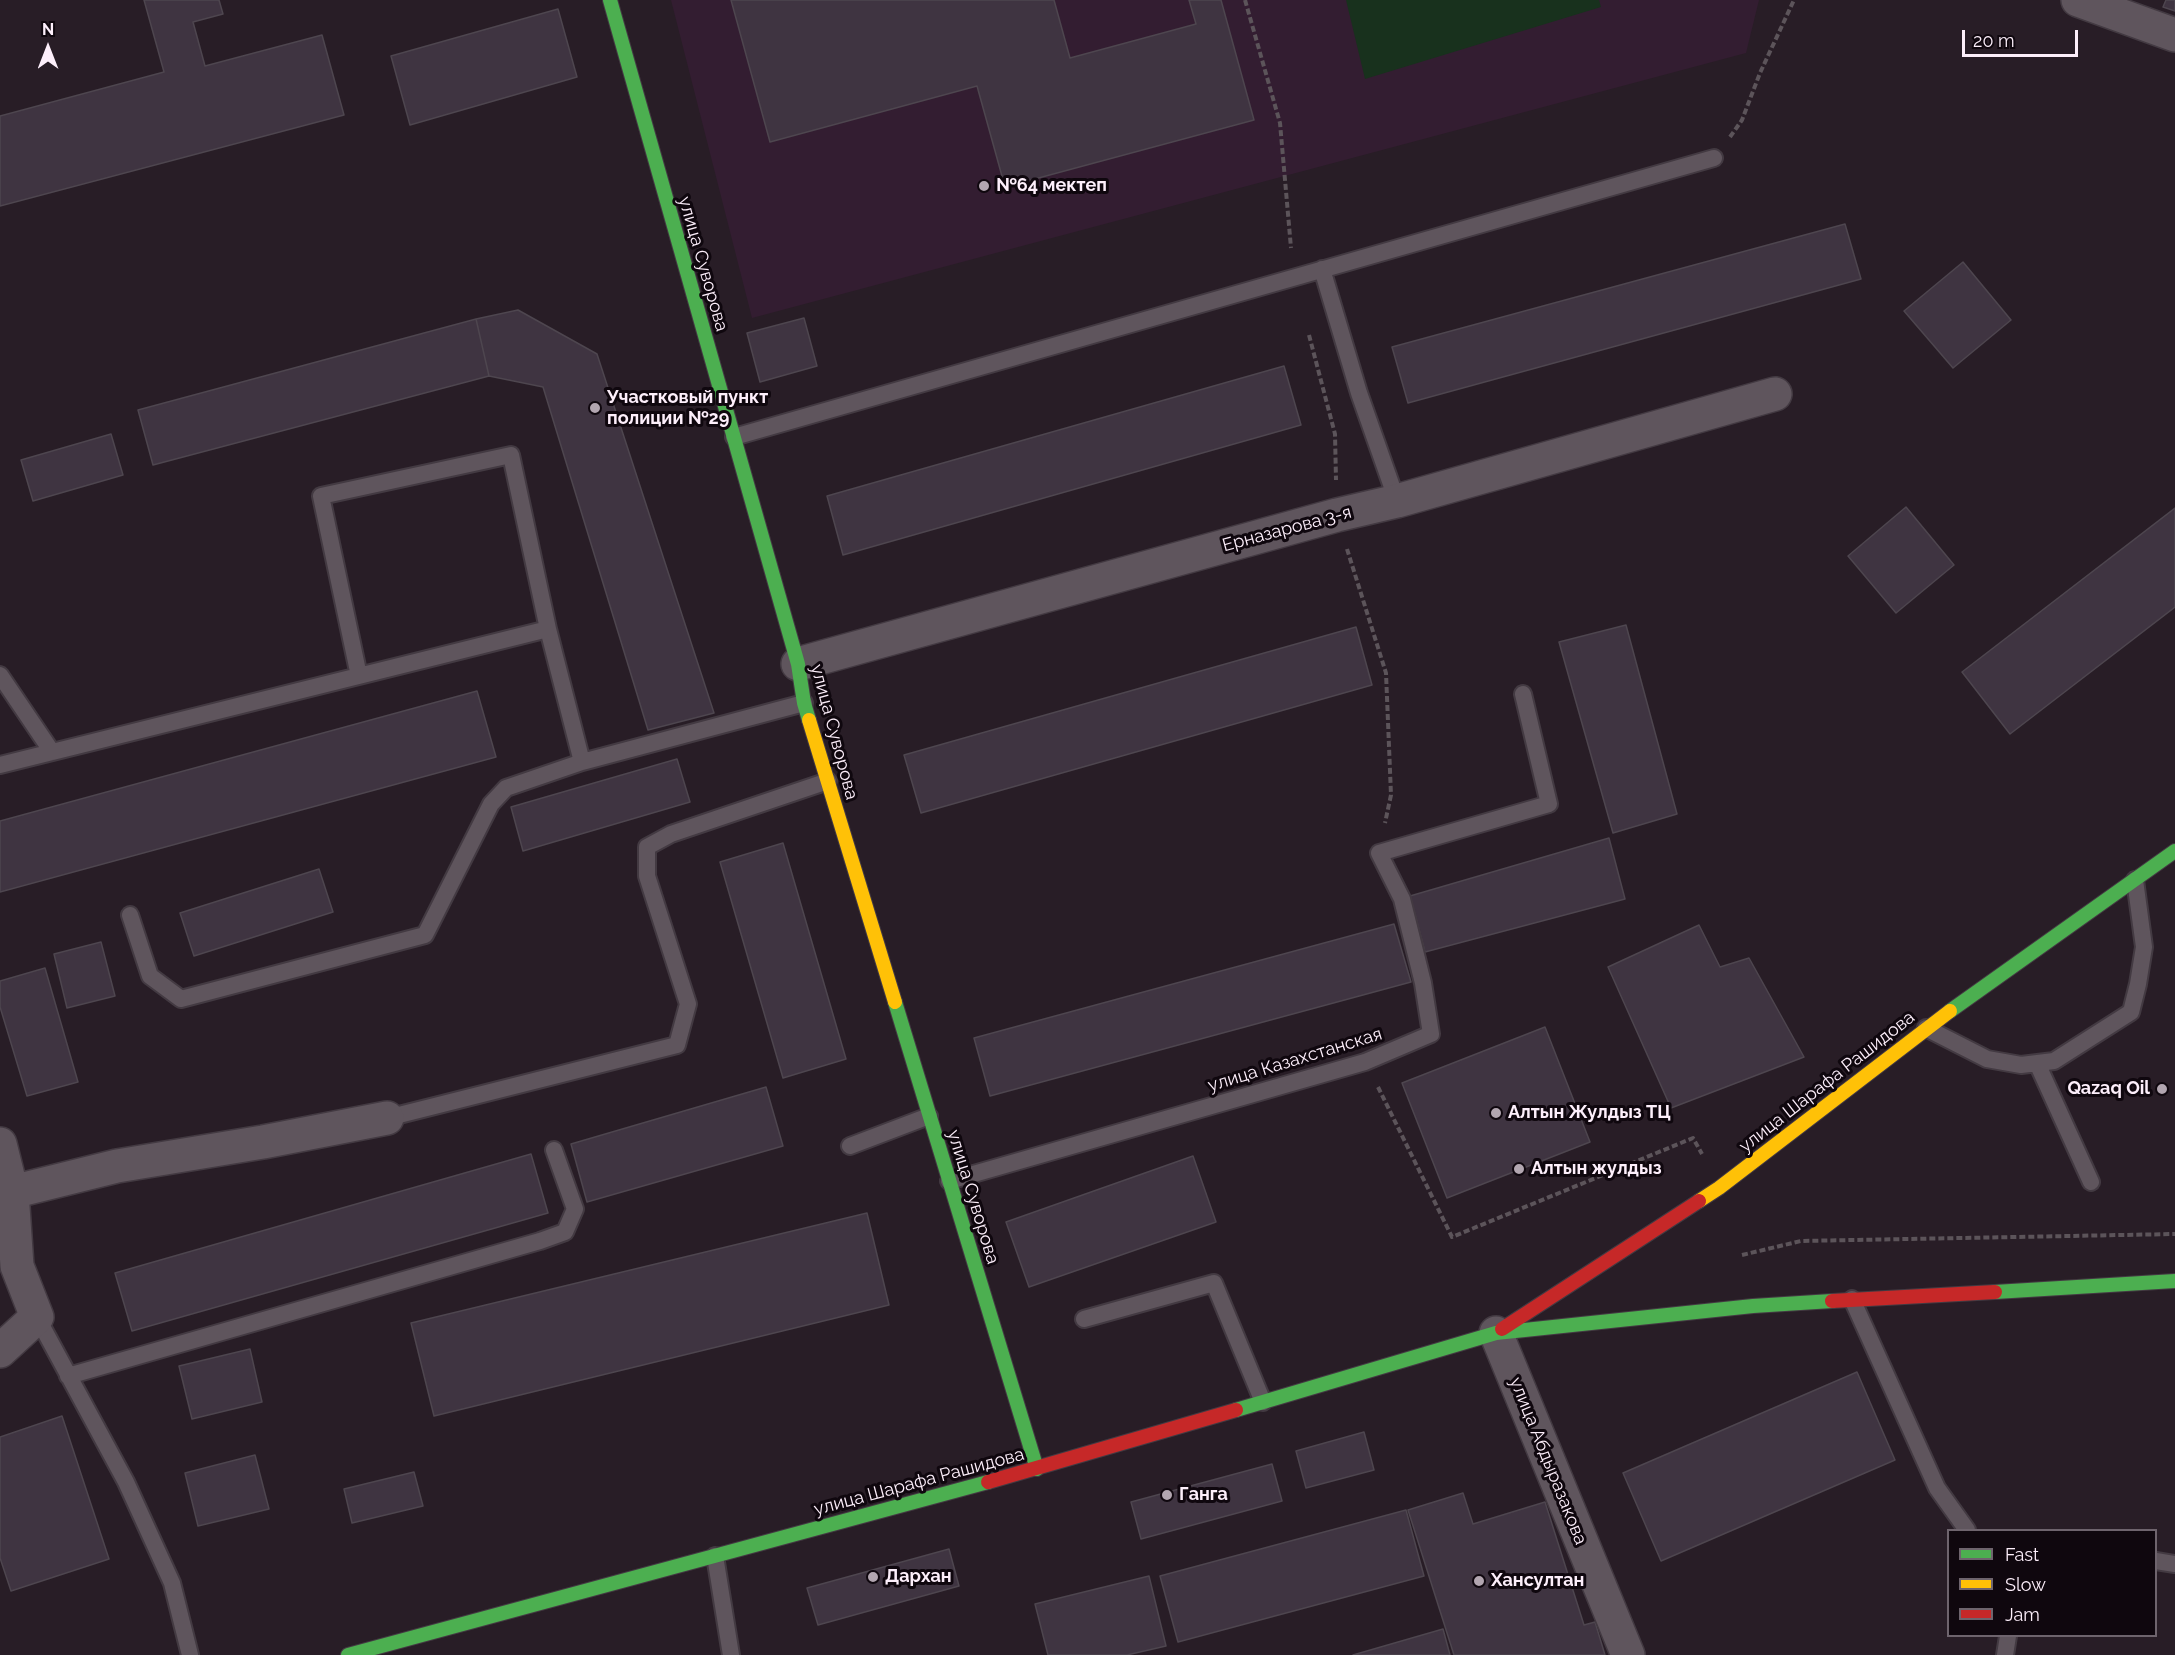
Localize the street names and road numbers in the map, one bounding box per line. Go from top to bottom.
street label: улица Суворова [673,194,733,334]
street label: Ерназарова 3-я [1220,501,1354,557]
street label: улица Суворова [806,662,862,802]
street label: улица Шарафа Рашидова [1735,1007,1919,1157]
street label: улица Казахстанская [1205,1023,1385,1097]
street label: улица Суворова [942,1127,1004,1267]
street label: улица Абдыразакова [1505,1374,1591,1548]
street label: улица Шарафа Рашидова [811,1444,1027,1520]

